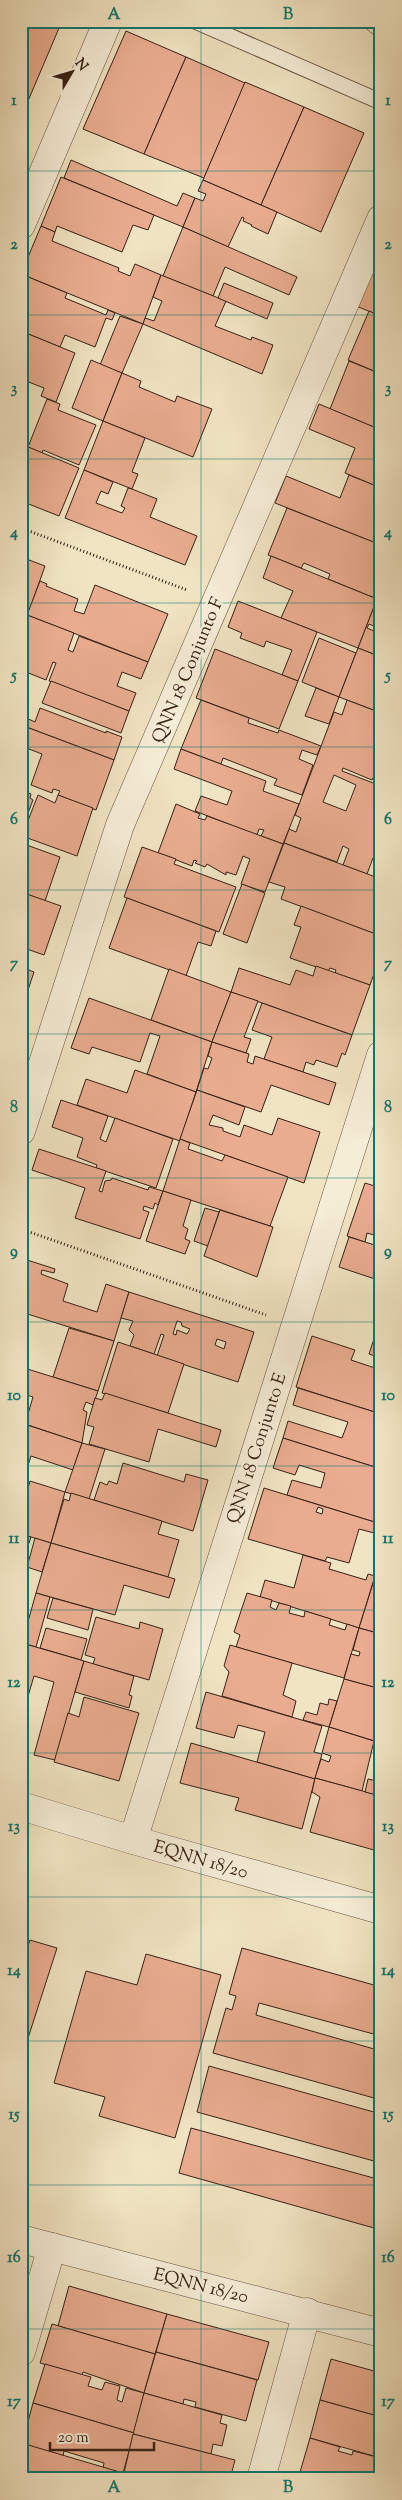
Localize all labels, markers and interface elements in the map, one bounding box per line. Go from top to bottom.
text: A [108,4,121,27]
text: B [283,4,293,27]
north arrow [48,48,98,98]
text: N [69,55,92,76]
text: 1 [11,90,17,113]
text: 1 [385,90,391,113]
text: 2 [10,234,18,257]
text: 2 [384,234,392,257]
text: 3 [11,378,18,401]
text: 3 [385,378,392,401]
text: 4 [9,522,18,545]
text: 4 [383,522,392,545]
street label: QNN 18 Conjunto F [146,594,231,748]
text: 5 [9,665,17,688]
text: 5 [383,665,391,688]
text: 6 [10,809,18,832]
text: 6 [384,809,392,832]
text: 7 [10,953,19,976]
text: 7 [384,953,393,976]
text: 8 [10,1097,18,1120]
text: 8 [384,1097,392,1120]
text: 9 [10,1241,18,1264]
text: 9 [384,1241,392,1264]
street label: QNN 18 Conjunto E [221,1370,295,1527]
text: 10 [7,1385,21,1408]
text: 10 [381,1385,395,1408]
text: 11 [9,1528,20,1551]
text: 11 [383,1528,394,1551]
text: 12 [8,1672,21,1695]
text: 12 [382,1672,395,1695]
text: 13 [8,1816,20,1839]
text: 13 [382,1816,394,1839]
street label: EQNN 18/20 [150,1835,251,1887]
text: 14 [7,1960,21,1983]
text: 14 [381,1960,395,1983]
text: 15 [9,2104,20,2127]
text: 15 [383,2104,394,2127]
text: 16 [7,2247,21,2270]
text: 16 [381,2247,395,2270]
street label: EQNN 18/20 [150,2263,251,2311]
text: 17 [7,2391,22,2414]
text: 17 [381,2391,396,2414]
scale bar [50,2420,154,2452]
text: 20 m [58,2428,89,2449]
text: A [108,2477,121,2500]
text: B [283,2477,293,2500]

